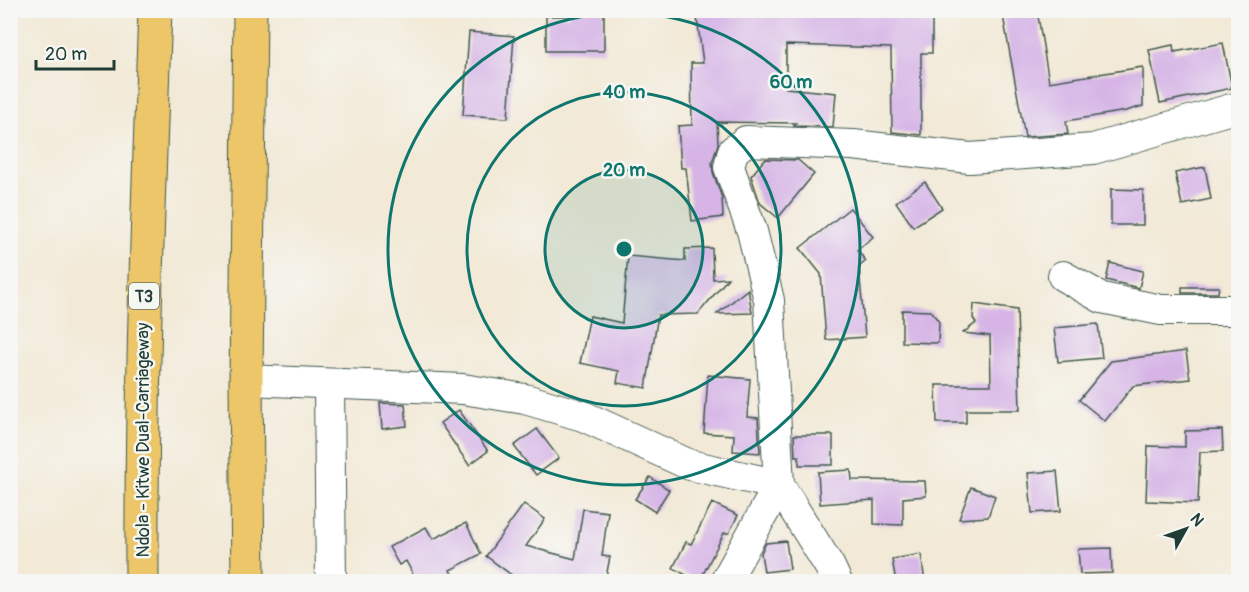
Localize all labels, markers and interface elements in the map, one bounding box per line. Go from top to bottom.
scale bar [36,33,114,71]
text: 20 m [45,43,87,66]
text: 60 m [770,71,812,94]
text: 40 m [603,81,645,104]
text: 20 m [603,159,645,182]
centre of rings [614,239,634,259]
road number: T3 [129,283,159,309]
street label: Ndola - Kitwe Dual-Carriageway [132,322,155,558]
north arrow [1156,499,1216,559]
text: N [1186,509,1208,531]

